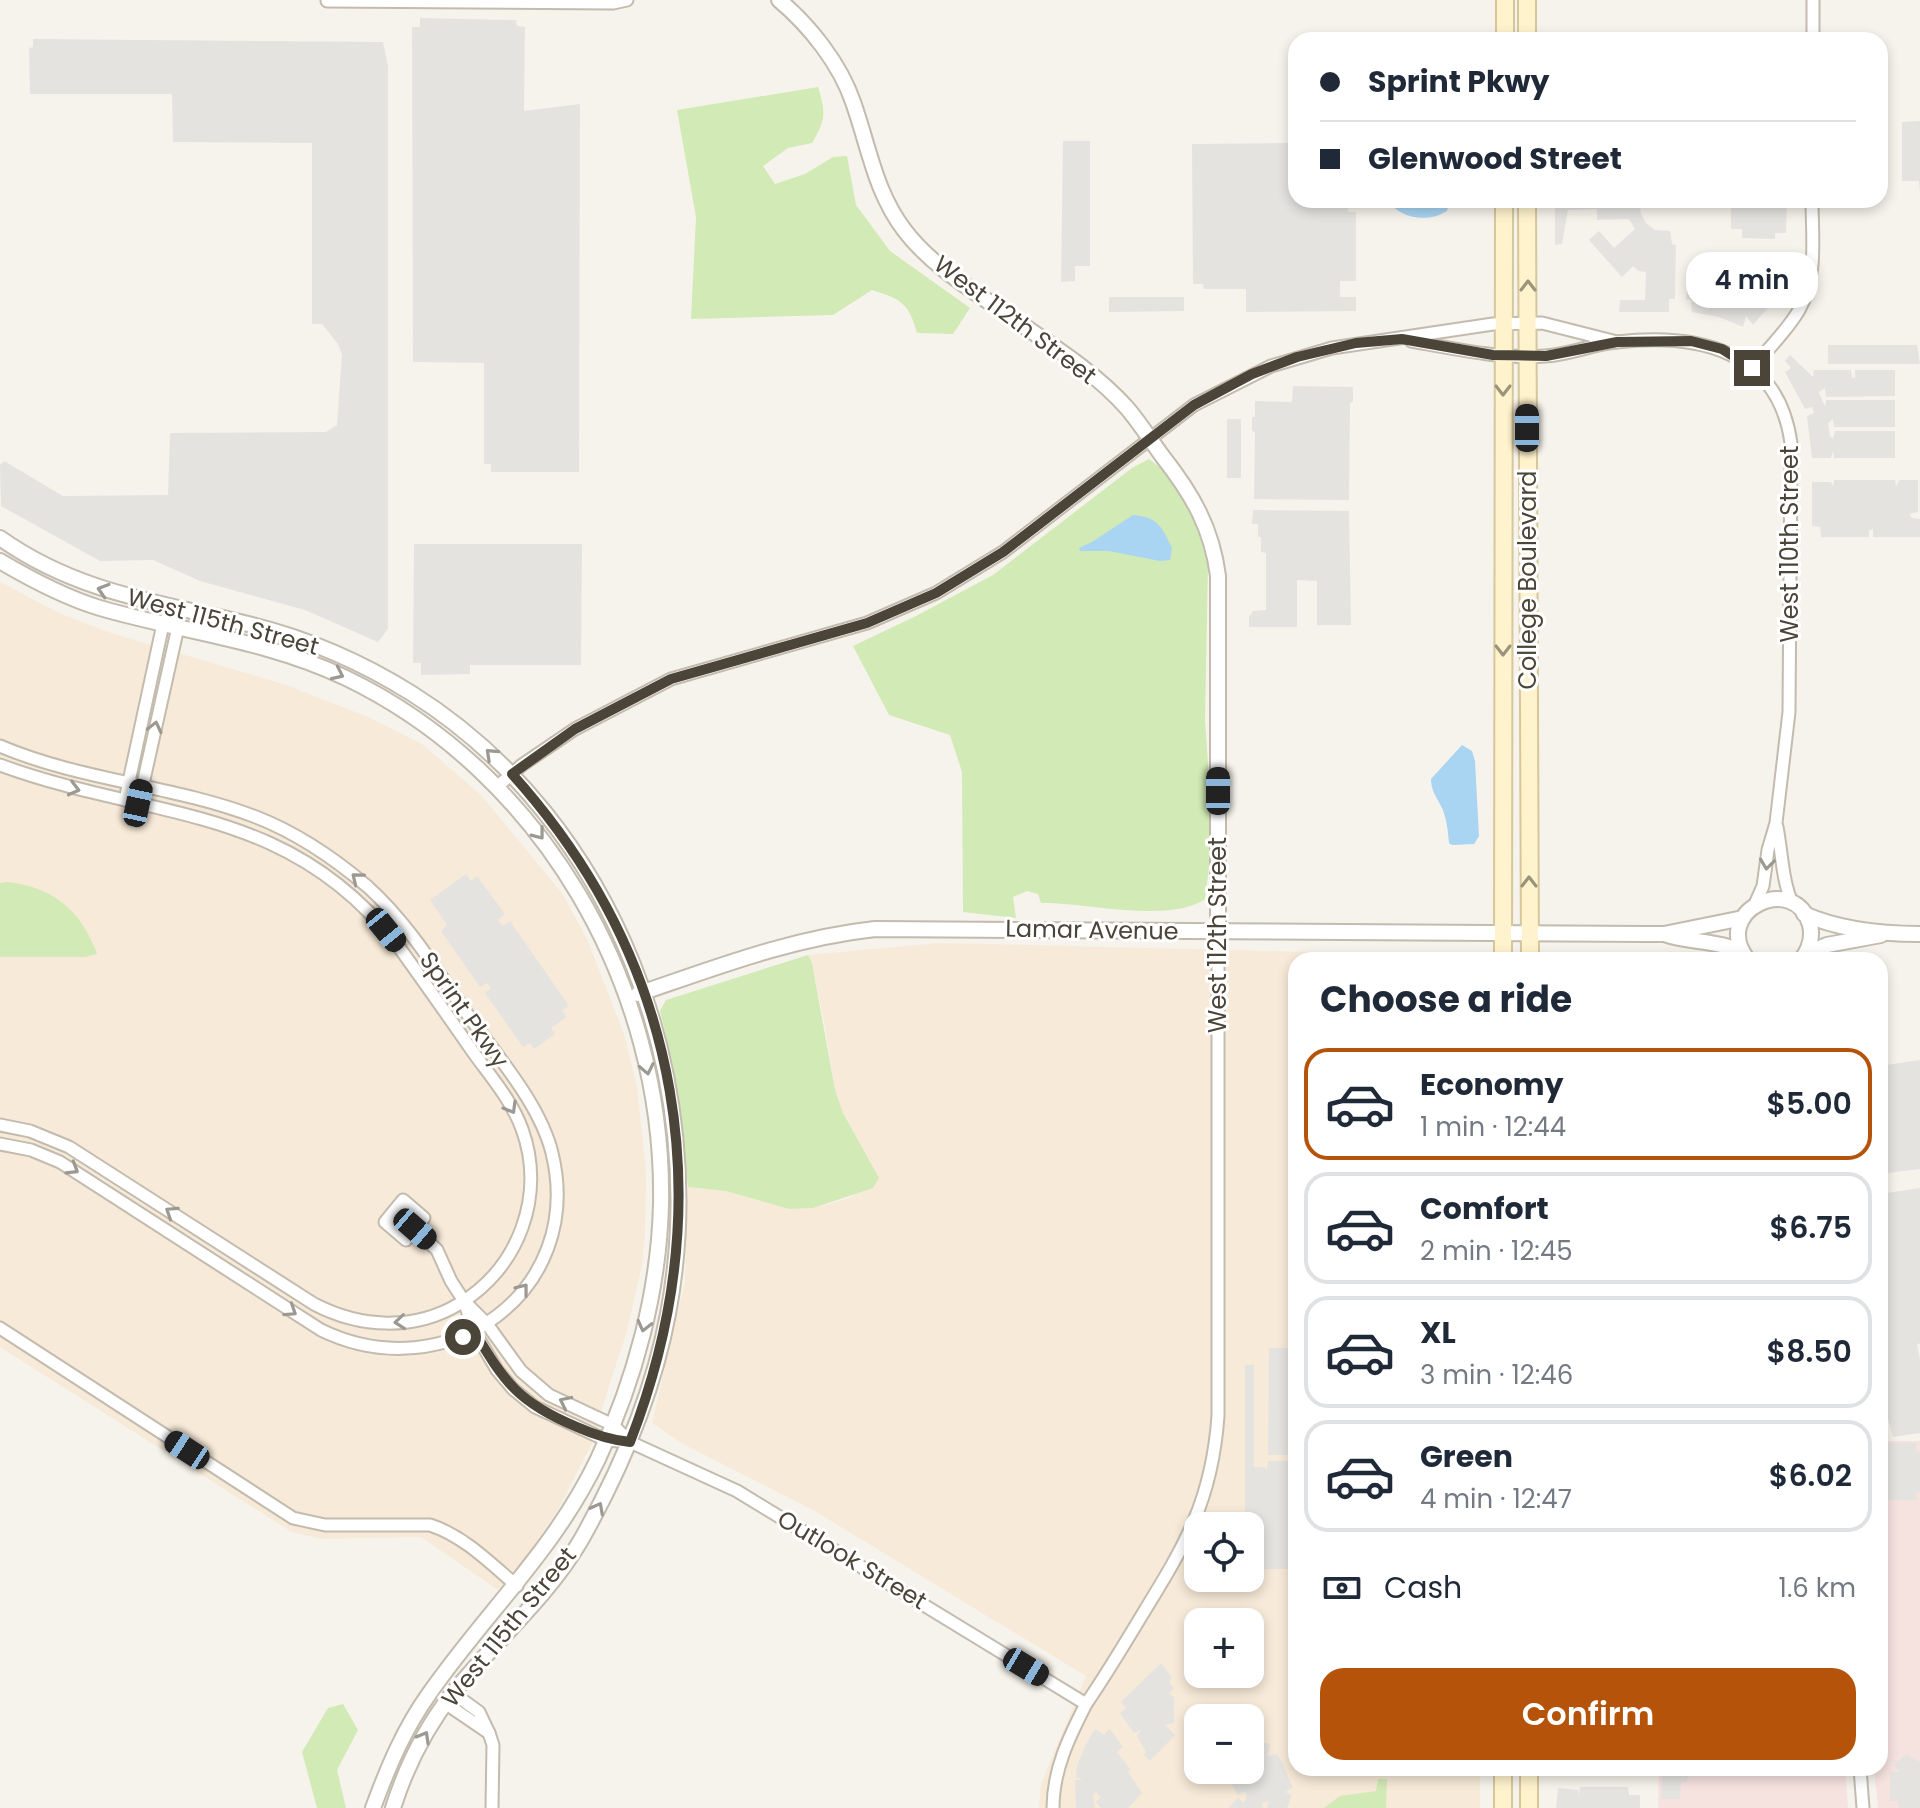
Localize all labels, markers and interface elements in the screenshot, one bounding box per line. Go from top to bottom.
text: Sprint Pkwy [1368,60,1549,103]
text: Glenwood Street [1368,137,1622,180]
street label: West 112th Street [927,247,1103,392]
callout: 4 min [1686,252,1818,308]
text: 4 min [1714,262,1790,298]
one-way arrow [1519,279,1537,292]
route end [1734,350,1770,386]
one-way arrow [1494,384,1512,397]
car [1515,404,1539,452]
street label: West 110th Street [1773,445,1806,643]
street label: College Boulevard [1511,470,1544,690]
street label: West 115th Street [124,580,323,663]
one-way arrow [96,583,110,599]
one-way arrow [1494,644,1512,657]
one-way arrow [329,665,344,681]
one-way arrow [146,721,163,734]
one-way arrow [485,750,500,764]
car [1206,767,1230,815]
car [121,777,155,829]
one-way arrow [67,779,81,796]
one-way arrow [530,825,544,840]
street label: West 112th Street [1201,837,1234,1033]
one-way arrow [1758,858,1775,871]
one-way arrow [351,874,366,888]
one-way arrow [1520,875,1538,888]
car [362,904,410,956]
street label: Lamar Avenue [1005,911,1179,948]
street label: Sprint Pkwy [412,945,517,1075]
text: Choose a ride [1320,974,1572,1025]
one-way arrow [638,1061,655,1075]
text: Economy [1420,1063,1564,1106]
icon: car [1324,1068,1396,1140]
text: $5.00 [1767,1082,1852,1125]
one-way arrow [501,1099,517,1114]
text: 1 min · 12:44 [1420,1109,1566,1145]
one-way arrow [64,1160,79,1175]
text: Comfort [1420,1187,1549,1230]
icon: car [1324,1192,1396,1264]
car [389,1204,441,1254]
text: $6.75 [1770,1206,1852,1249]
one-way arrow [165,1207,180,1222]
text: 2 min · 12:45 [1420,1233,1573,1269]
one-way arrow [513,1283,527,1298]
one-way arrow [283,1301,297,1316]
text: XL [1420,1311,1456,1354]
one-way arrow [393,1314,406,1331]
icon: car [1324,1316,1396,1388]
route start [445,1319,481,1355]
one-way arrow [636,1319,653,1333]
text: $8.50 [1767,1330,1852,1373]
text: 3 min · 12:46 [1420,1357,1573,1393]
one-way arrow [558,1396,573,1412]
car [160,1427,214,1473]
text: Green [1420,1435,1513,1478]
icon: car [1324,1440,1396,1512]
text: $6.02 [1769,1454,1852,1497]
text: 4 min · 12:47 [1420,1481,1572,1517]
one-way arrow [588,1502,603,1517]
street label: Outlook Street [771,1502,933,1617]
map controls [1184,1512,1264,1784]
button: locate [1184,1512,1264,1592]
street label: West 115th Street [434,1540,583,1714]
icon: cash [1320,1566,1364,1610]
text: Cash [1384,1566,1462,1609]
text: 1.6 km [1779,1570,1856,1606]
button: + [1184,1608,1264,1688]
car [999,1644,1053,1690]
button: Confirm [1320,1668,1856,1760]
button: − [1184,1704,1264,1784]
one-way arrow [414,1731,430,1746]

